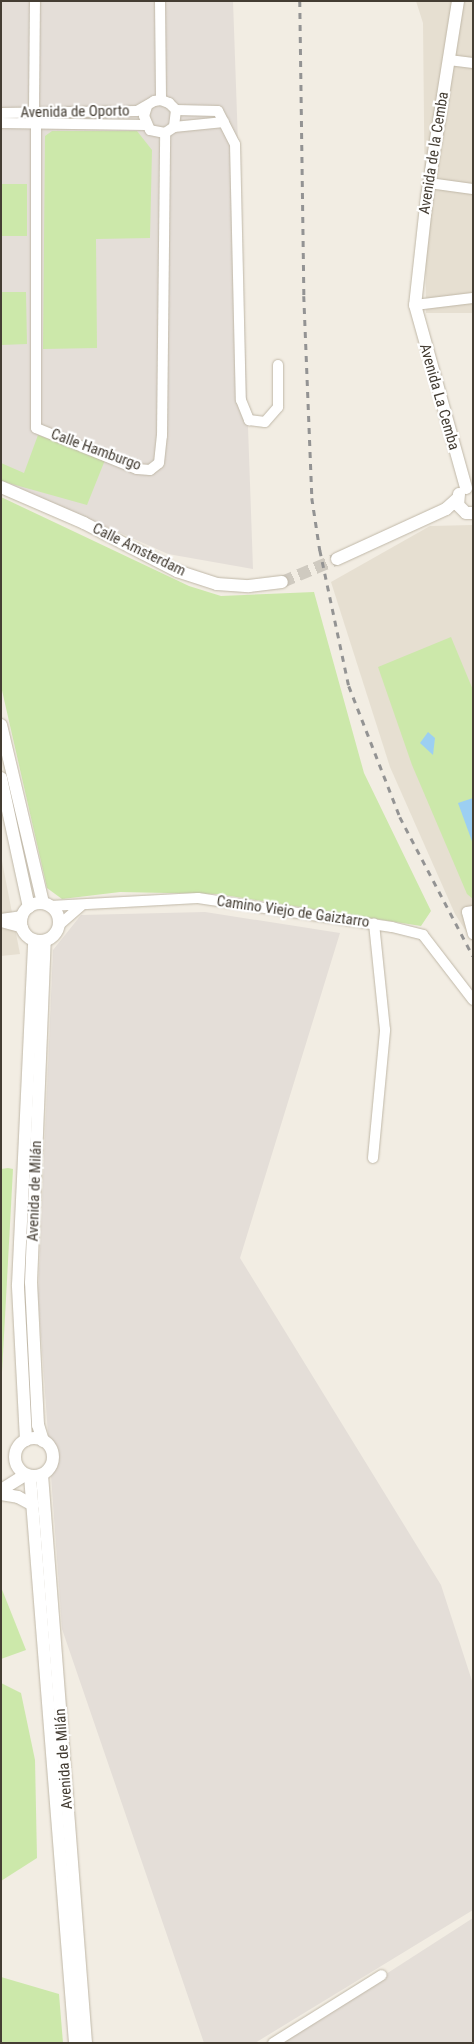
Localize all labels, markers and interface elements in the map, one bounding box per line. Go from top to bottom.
street label: Avenida de la Cemba [415,90,453,216]
street label: Avenida de Oporto [20,102,130,122]
street label: Avenida La Cemba [415,342,463,452]
street label: Calle Hamburgo [48,425,144,475]
street label: Calle Amsterdam [89,520,189,580]
street label: Camino Viejo de Gaiztarro [215,892,371,932]
street label: Avenida de Milán [24,1140,46,1242]
street label: Avenida de Milán [51,1708,77,1810]

